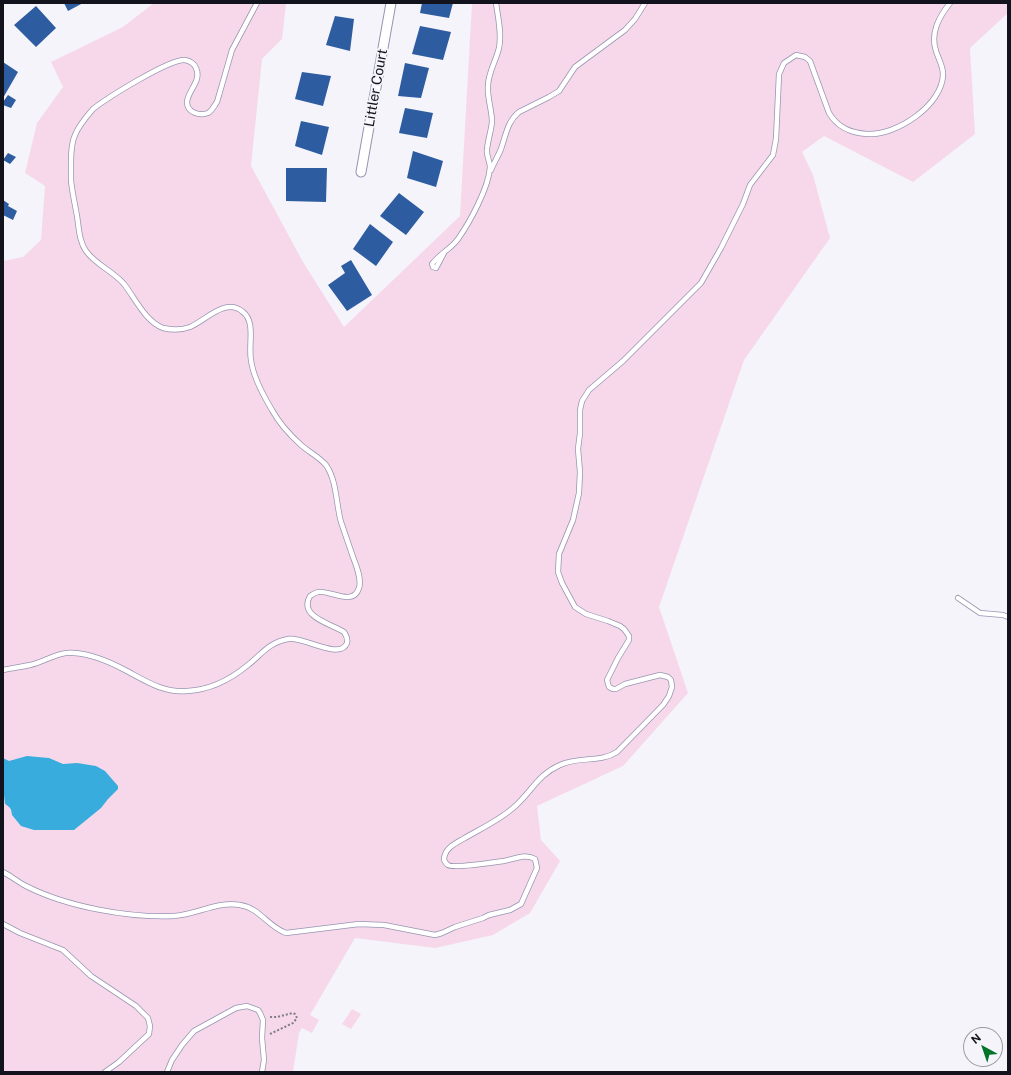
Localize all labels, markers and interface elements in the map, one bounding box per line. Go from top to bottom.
street label: Littler Court [361,48,391,128]
north arrow [963,1027,1003,1067]
text: N [969,1031,983,1046]

